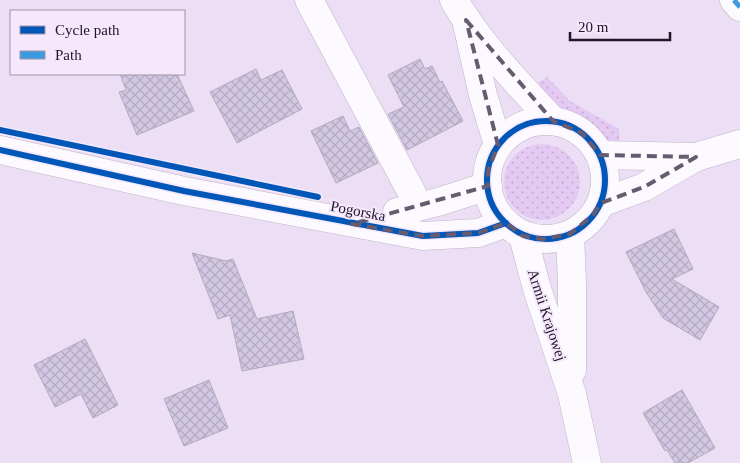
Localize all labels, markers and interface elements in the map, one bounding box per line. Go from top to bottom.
legend [10,10,185,75]
scale bar [570,10,670,42]
text: 20 m [578,19,609,35]
text: Cycle path [55,22,120,38]
text: Path [55,47,82,63]
street label: Pogorska [329,198,387,224]
street label: Armii Krajowej [525,267,569,363]

